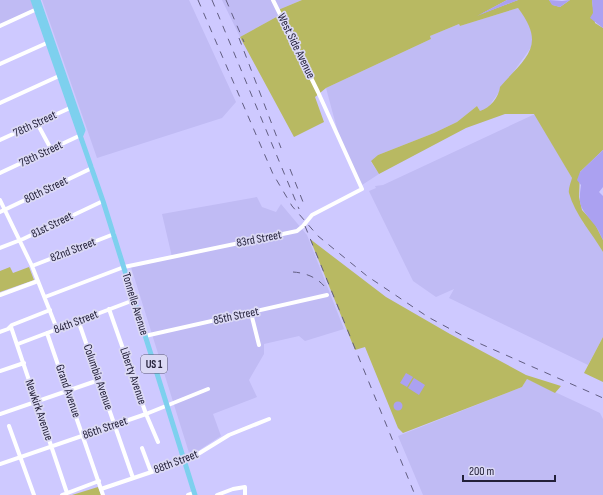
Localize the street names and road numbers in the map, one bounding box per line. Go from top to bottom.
street label: West Side Avenue [274,11,318,81]
street label: 78th Street [11,107,59,141]
street label: 79th Street [17,137,65,171]
street label: 80th Street [22,173,71,207]
street label: 81st Street [29,208,76,242]
street label: 83rd Street [235,227,283,251]
street label: 82nd Street [48,234,98,266]
street label: Tonnelle Avenue [118,271,152,337]
street label: 85th Street [212,304,260,328]
street label: 84th Street [52,307,101,337]
street label: Columbia Avenue [80,342,116,412]
street label: Liberty Avenue [116,345,150,407]
road number: US 1 [141,355,167,373]
street label: Grand Avenue [52,362,84,420]
street label: Newkirk Avenue [22,377,57,443]
street label: 86th Street [81,413,130,443]
street label: 88th Street [152,447,201,477]

